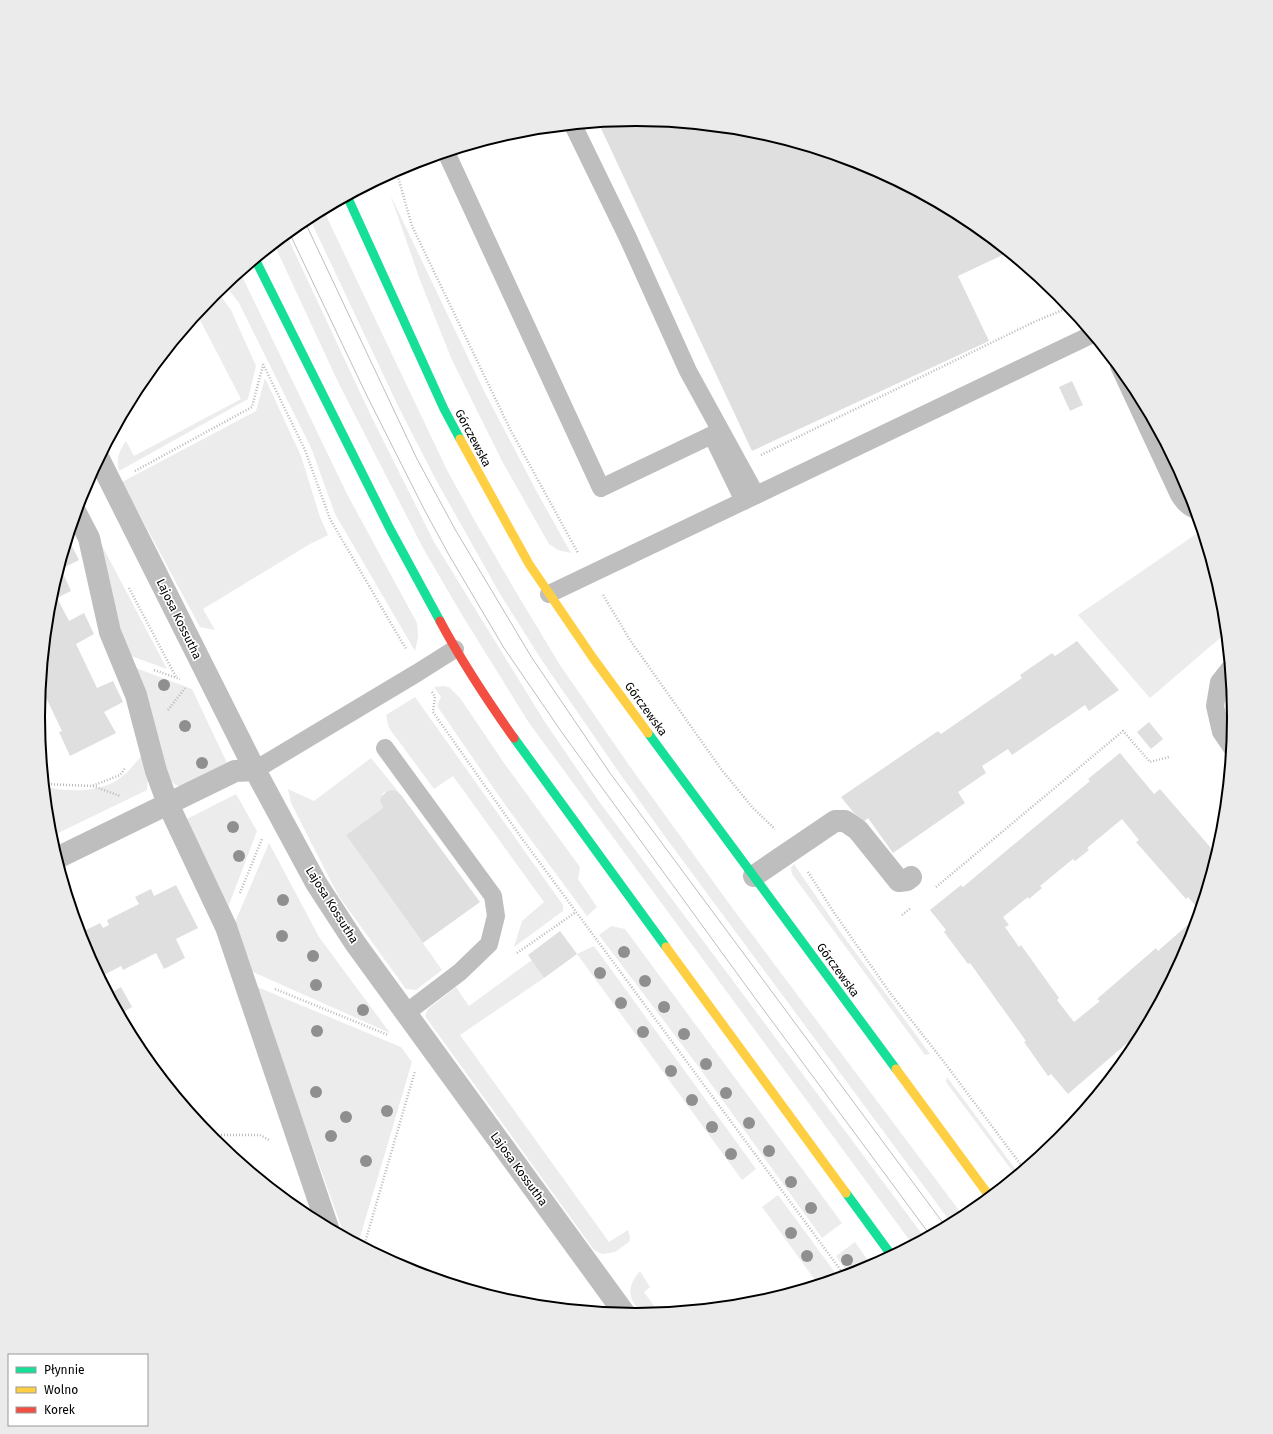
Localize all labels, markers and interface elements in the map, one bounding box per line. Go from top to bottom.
street label: Górczewska [452,407,494,469]
street label: Lajosa Kossutha [153,577,205,661]
street label: Górczewska [622,679,670,739]
street label: Lajosa Kossutha [303,864,361,946]
street label: Górczewska [814,940,862,1000]
street label: Lajosa Kossutha [488,1129,550,1209]
legend [8,1354,148,1426]
text: Płynnie [44,1363,85,1377]
text: Wolno [44,1383,78,1397]
text: Korek [44,1403,76,1417]

